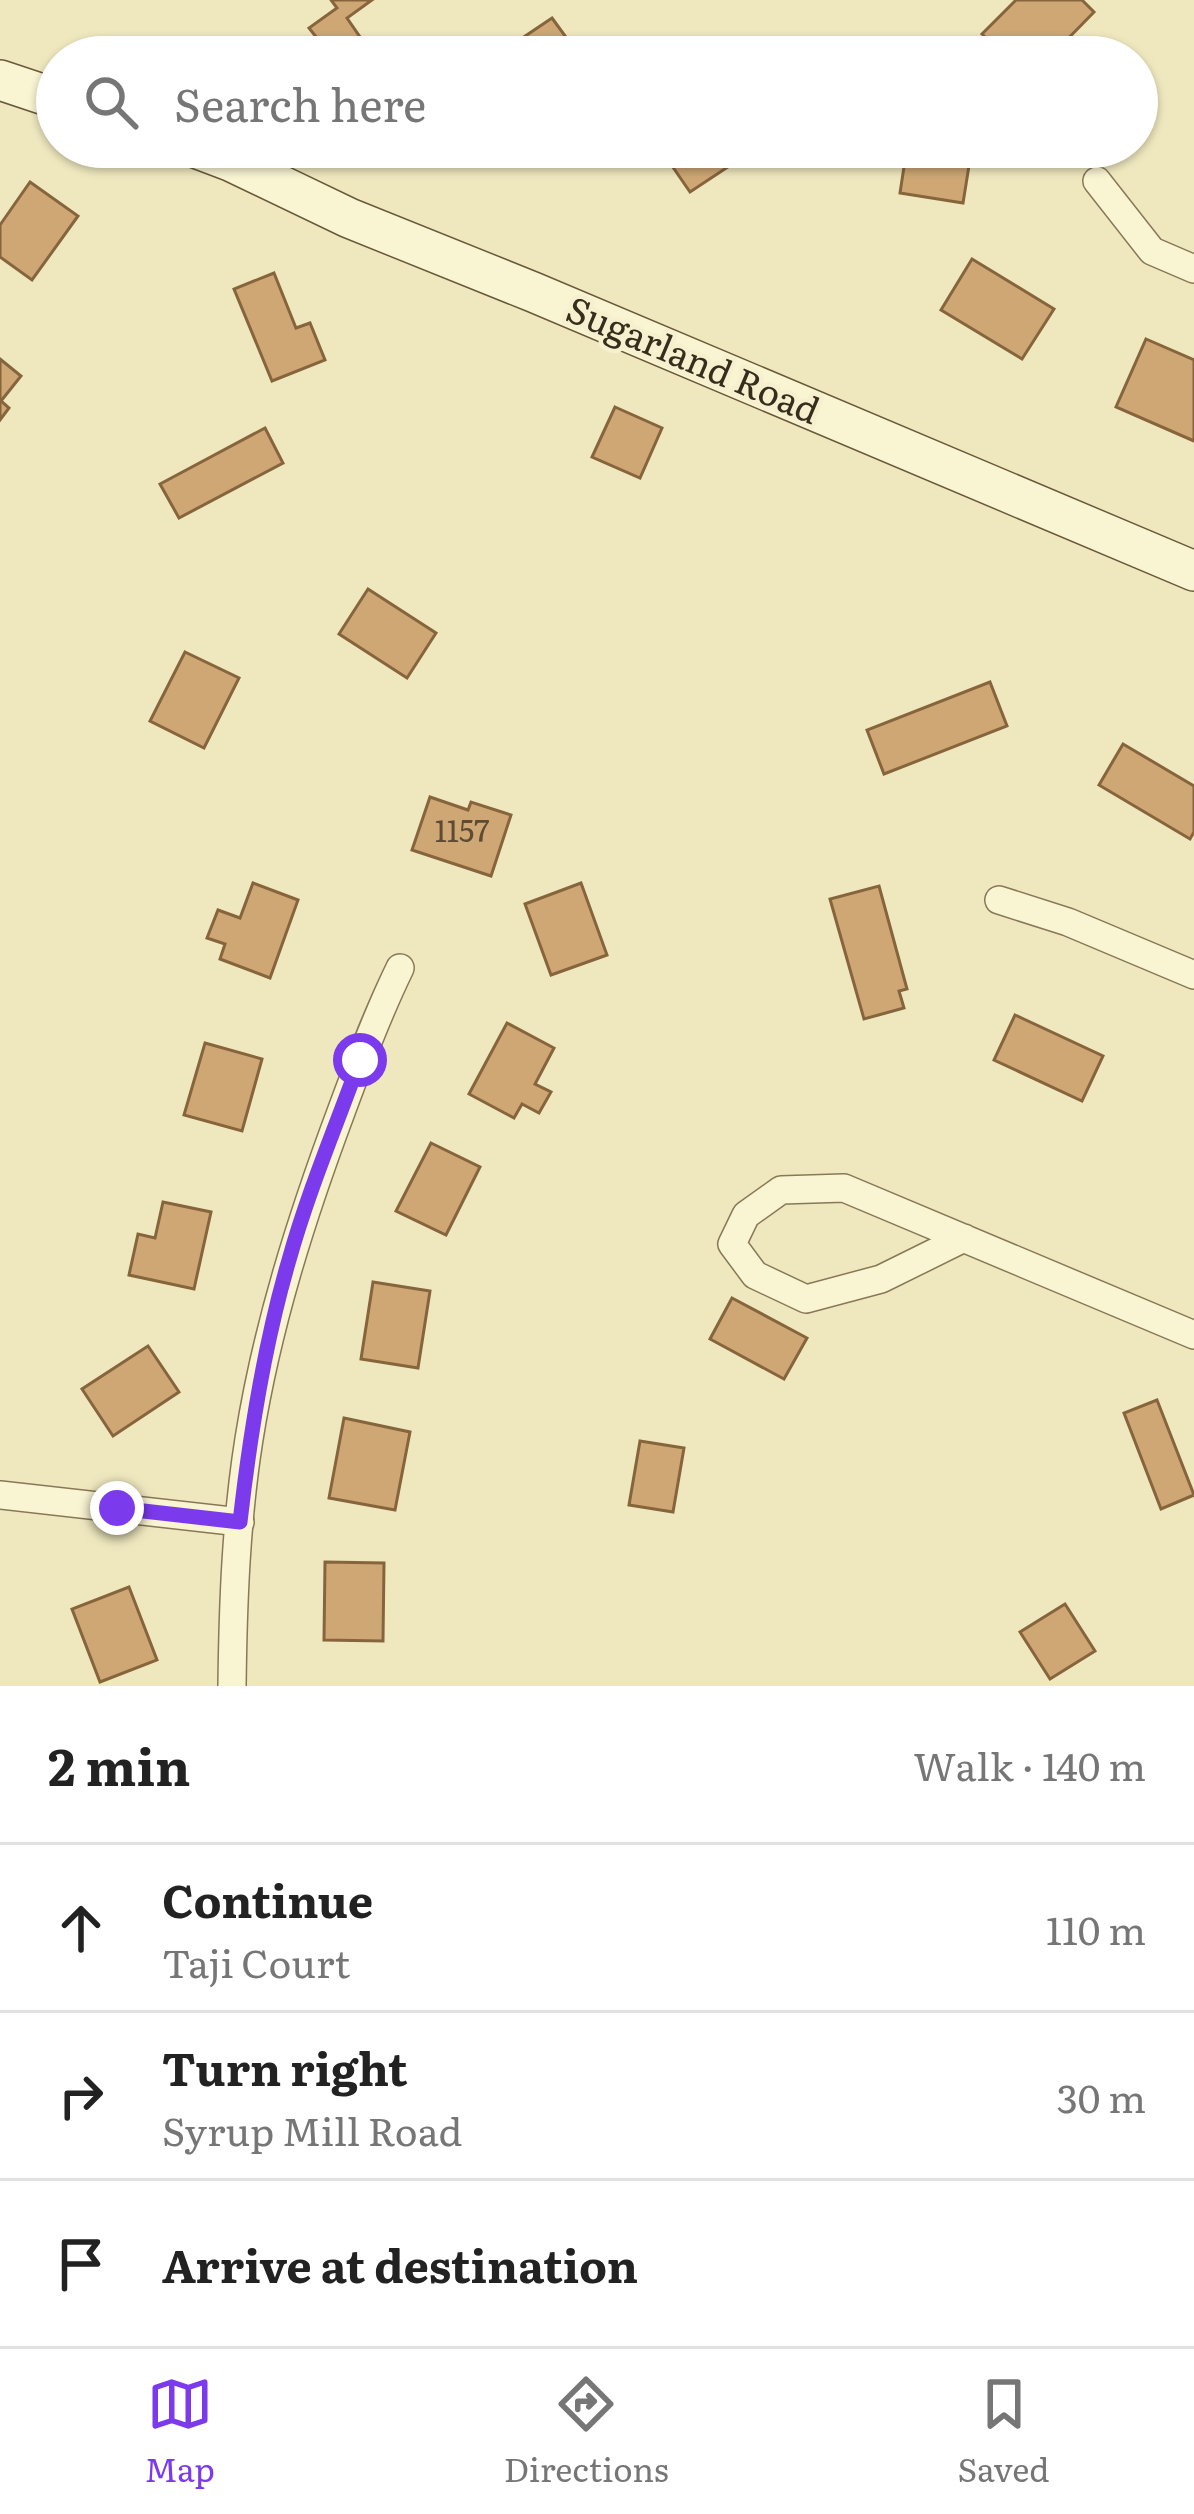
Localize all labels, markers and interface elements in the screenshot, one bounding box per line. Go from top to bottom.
search box [36,36,1158,168]
icon: search [78,69,144,135]
text: Search here [174,69,426,136]
street label: Sugarland Road [559,280,829,435]
house number: 1157 [435,807,489,851]
route start [333,1033,387,1087]
route end [90,1481,144,1535]
text: 2 min [48,1726,191,1802]
text: Walk · 140 m [914,1735,1146,1793]
text: Continue [162,1865,373,1932]
icon: ahead [48,1895,114,1961]
text: 110 m [1046,1899,1146,1957]
text: Taji Court [162,1932,350,1990]
text: Turn right [162,2033,408,2100]
icon: right [48,2063,114,2129]
text: 30 m [1057,2067,1146,2125]
text: Syrup Mill Road [162,2100,462,2158]
text: Arrive at destination [162,2230,638,2297]
icon: arrive [48,2231,114,2297]
tab: Map [144,2371,215,2492]
tab: Directions [504,2371,669,2492]
tab: Saved [958,2371,1050,2492]

